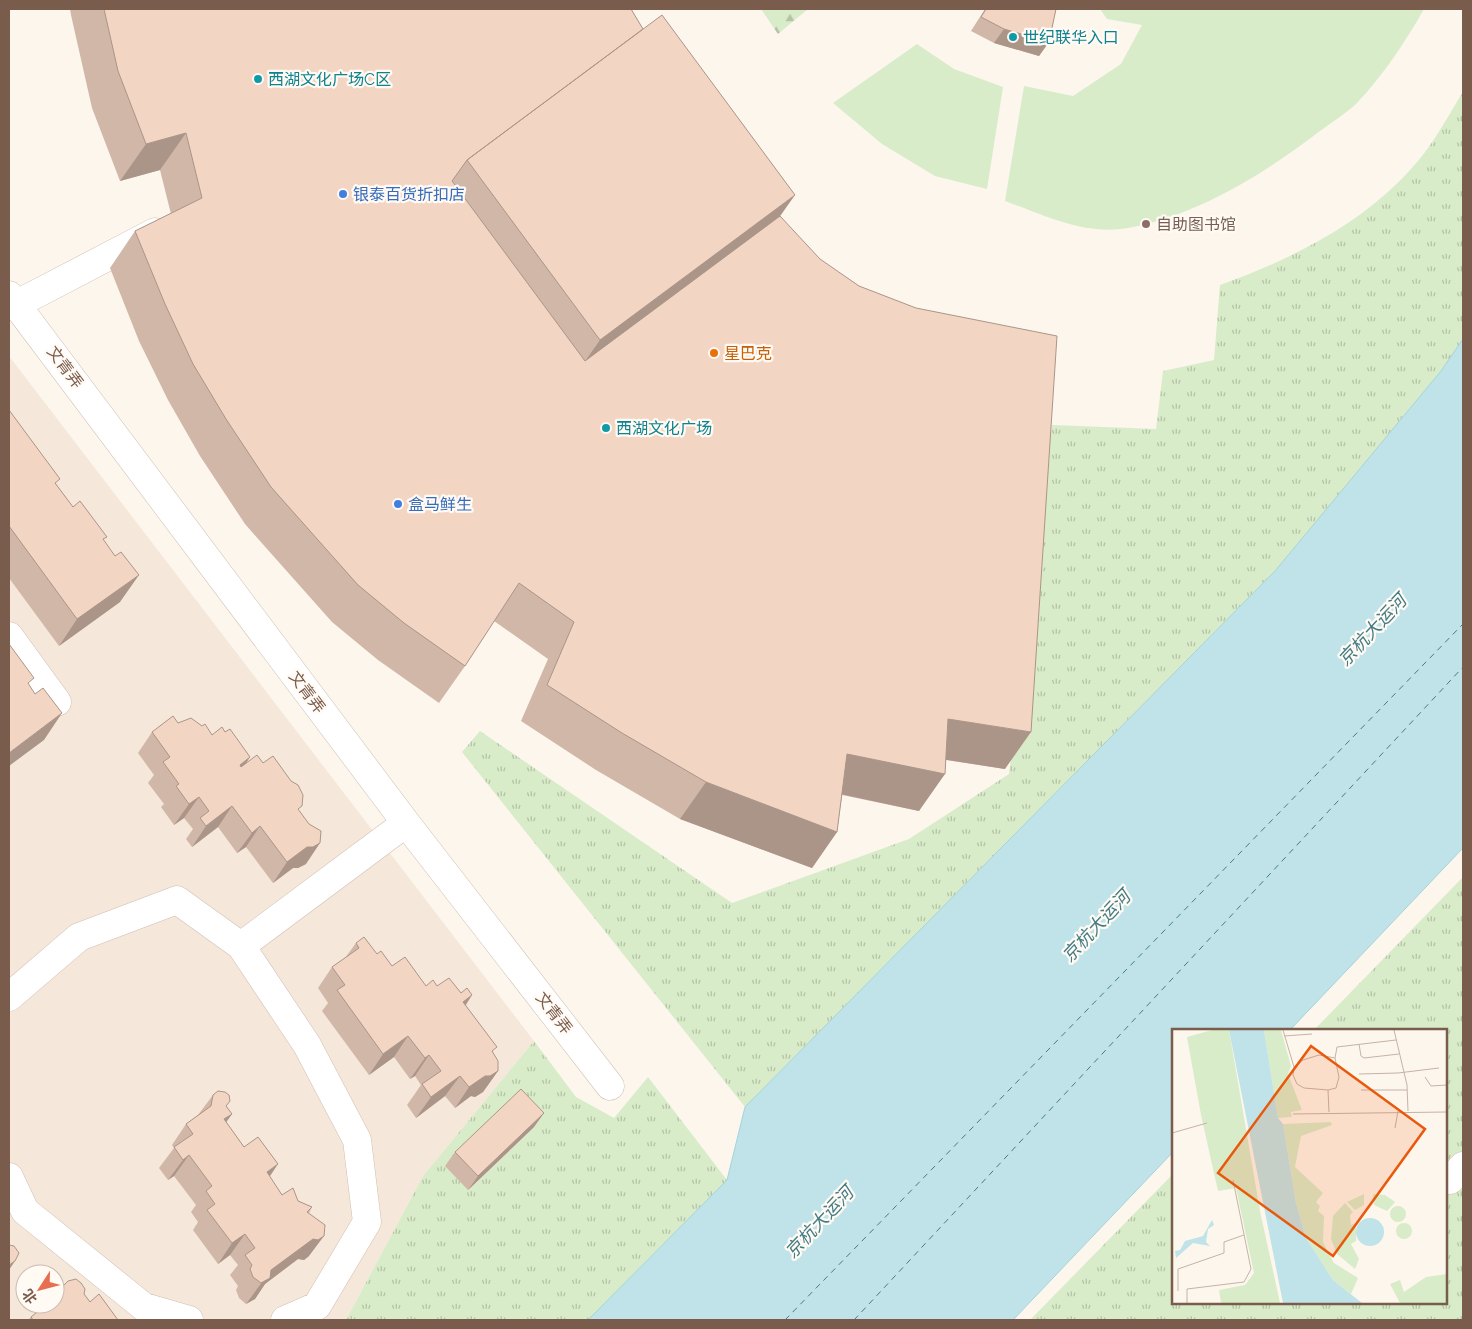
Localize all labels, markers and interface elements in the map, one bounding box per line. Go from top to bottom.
place label: 世纪联华入口 [1023,28,1119,47]
marker: 世纪联华入口 [1007,31,1019,43]
place label: 西湖文化广场C区 [268,70,391,89]
marker: 西湖文化广场C区 [252,73,264,85]
place label: 银泰百货折扣店 [353,185,465,204]
marker: 银泰百货折扣店 [337,188,349,200]
place label: 自助图书馆 [1156,215,1236,234]
marker: 自助图书馆 [1140,218,1152,230]
street label: 文青弄 [43,342,87,392]
place label: 星巴克 [724,344,772,363]
marker: 星巴克 [708,347,720,359]
place label: 西湖文化广场 [616,419,712,438]
marker: 西湖文化广场 [600,422,612,434]
place label: 盒马鲜生 [408,495,472,514]
marker: 盒马鲜生 [392,498,404,510]
water label: 京杭大运河 [1334,588,1412,670]
street label: 文青弄 [285,667,329,717]
water label: 京杭大运河 [1058,884,1136,966]
street label: 文青弄 [532,988,576,1038]
inset map [1172,1029,1447,1304]
water label: 京杭大运河 [781,1180,859,1262]
north arrow [15,1264,65,1314]
text: 北 [19,1286,40,1307]

